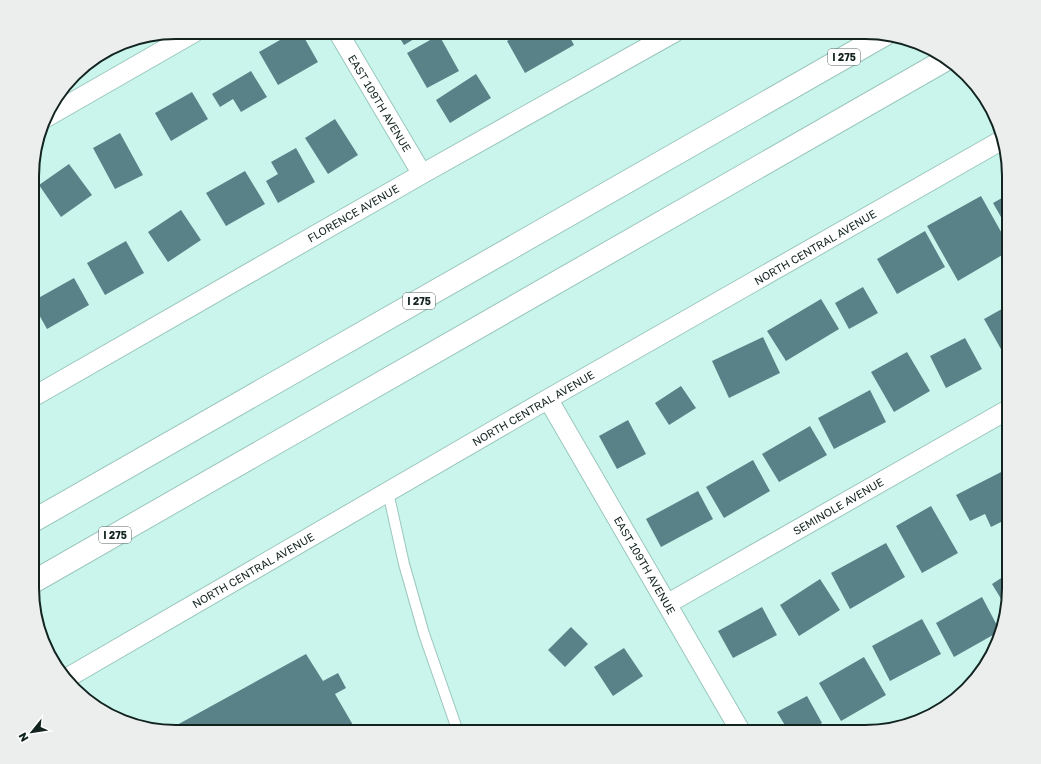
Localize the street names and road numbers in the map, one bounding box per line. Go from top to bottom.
road number: I 275 [828,49,860,65]
street label: EAST 109TH AVENUE [346,52,414,154]
street label: FLORENCE AVENUE [305,181,401,245]
street label: NORTH CENTRAL AVENUE [752,207,879,287]
road number: I 275 [403,293,435,309]
street label: NORTH CENTRAL AVENUE [470,368,597,448]
street label: SEMINOLE AVENUE [790,475,886,537]
street label: EAST 109TH AVENUE [612,514,678,616]
road number: I 275 [99,527,131,543]
street label: NORTH CENTRAL AVENUE [190,530,317,610]

